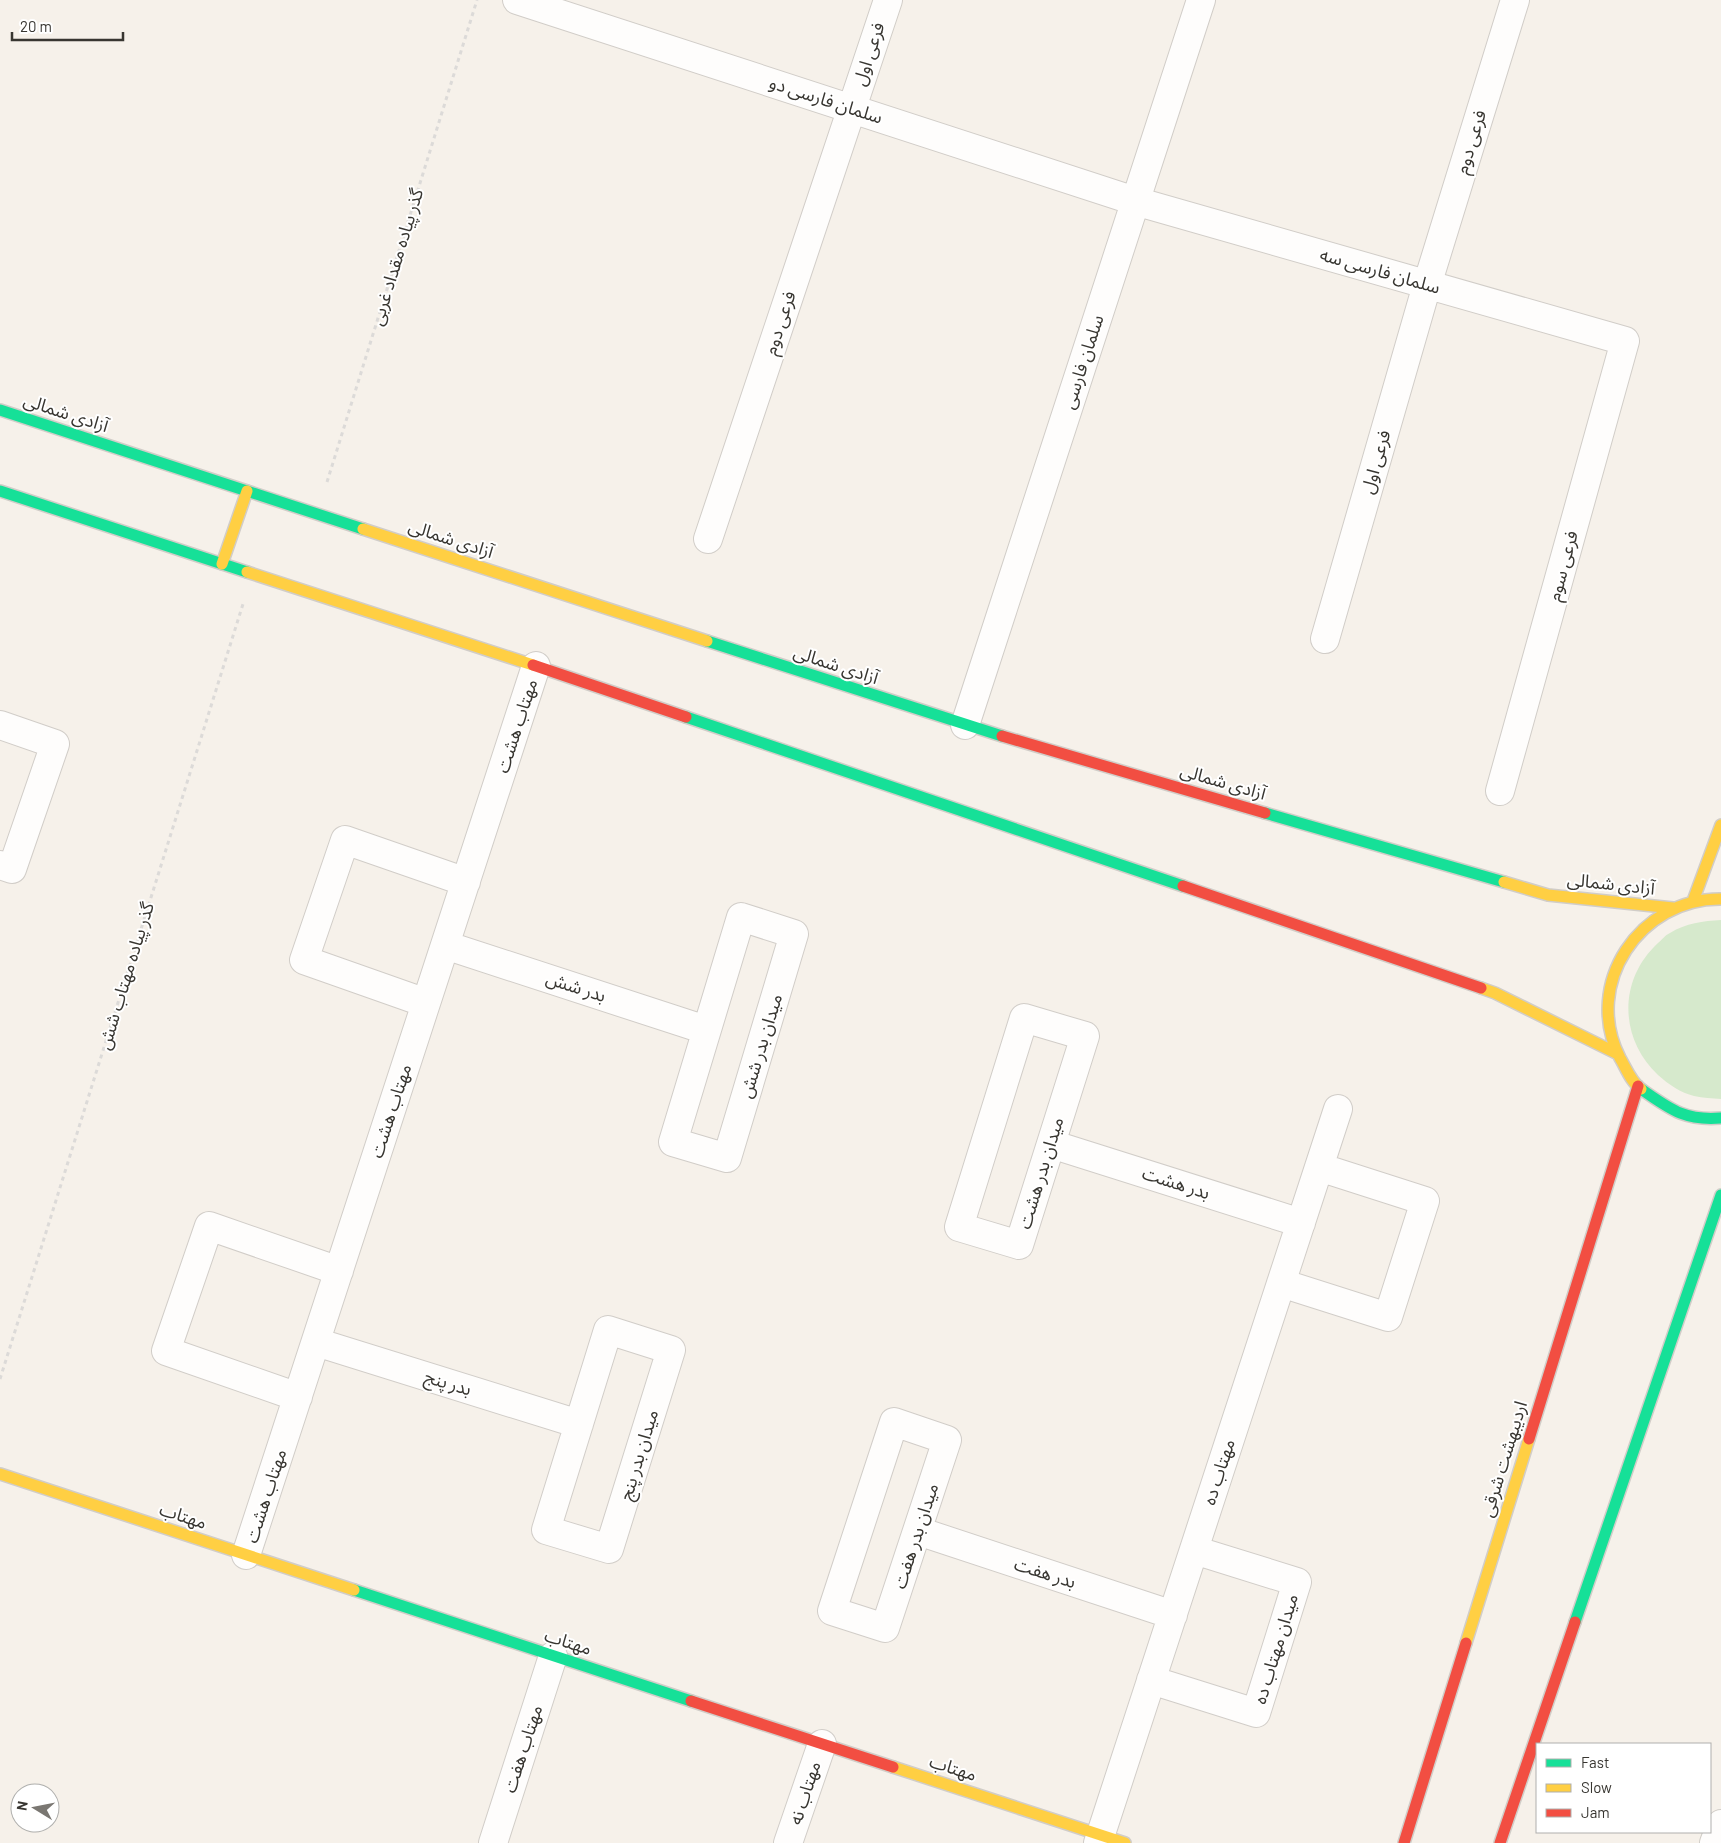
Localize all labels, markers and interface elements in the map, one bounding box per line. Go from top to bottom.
scale bar [12,10,124,42]
text: 20 m [20,17,52,35]
street label: فرعی اول [847,19,890,89]
street label: سلمان فارسی دو [766,70,886,129]
street label: فرعی دوم [1450,107,1494,178]
street label: گذر پیاده مقداد غربی [365,185,429,328]
street label: سلمان فارسی سه [1317,242,1443,299]
street label: فرعی دوم [758,288,804,359]
street label: سلمان فارسی [1056,312,1109,412]
street label: آزادی شمالی [21,388,112,437]
street label: فرعی اول [1355,427,1396,496]
street label: آزادی شمالی [406,514,497,563]
street label: فرعی سوم [1542,528,1586,604]
street label: آزادی شمالی [791,640,882,689]
street label: مهتاب هشت [491,676,542,775]
street label: آزادی شمالی [1178,758,1269,805]
street label: آزادی شمالی [1566,867,1657,900]
street label: گذر پیاده مهتاب شش [92,899,159,1052]
street label: بدر شش [543,966,609,1007]
street label: میدان بدر شش [734,991,787,1101]
street label: مهتاب هشت [365,1061,416,1160]
street label: میدان بدر هشت [1013,1114,1068,1232]
street label: بدر هشت [1139,1161,1213,1204]
street label: بدر پنج [421,1365,474,1402]
street label: اردیبهشت شرقی [1475,1398,1532,1520]
street label: میدان بدر پنج [614,1407,665,1504]
street label: مهتاب ده [1197,1436,1239,1507]
street label: مهتاب هشت [240,1446,291,1545]
street label: میدان بدر هفت [888,1480,943,1591]
street label: مهتاب [157,1497,210,1533]
street label: بدر هفت [1011,1552,1079,1593]
street label: میدان مهتاب ده [1248,1591,1303,1707]
street label: مهتاب [542,1623,595,1659]
street label: مهتاب هفت [498,1702,547,1795]
legend [1536,1743,1711,1833]
street label: مهتاب [927,1749,980,1785]
text: Fast [1581,1753,1609,1771]
street label: مهتاب نه [783,1758,825,1827]
text: Slow [1581,1778,1612,1796]
north arrow [10,1783,60,1833]
text: N [13,1800,31,1812]
text: Jam [1581,1803,1610,1821]

